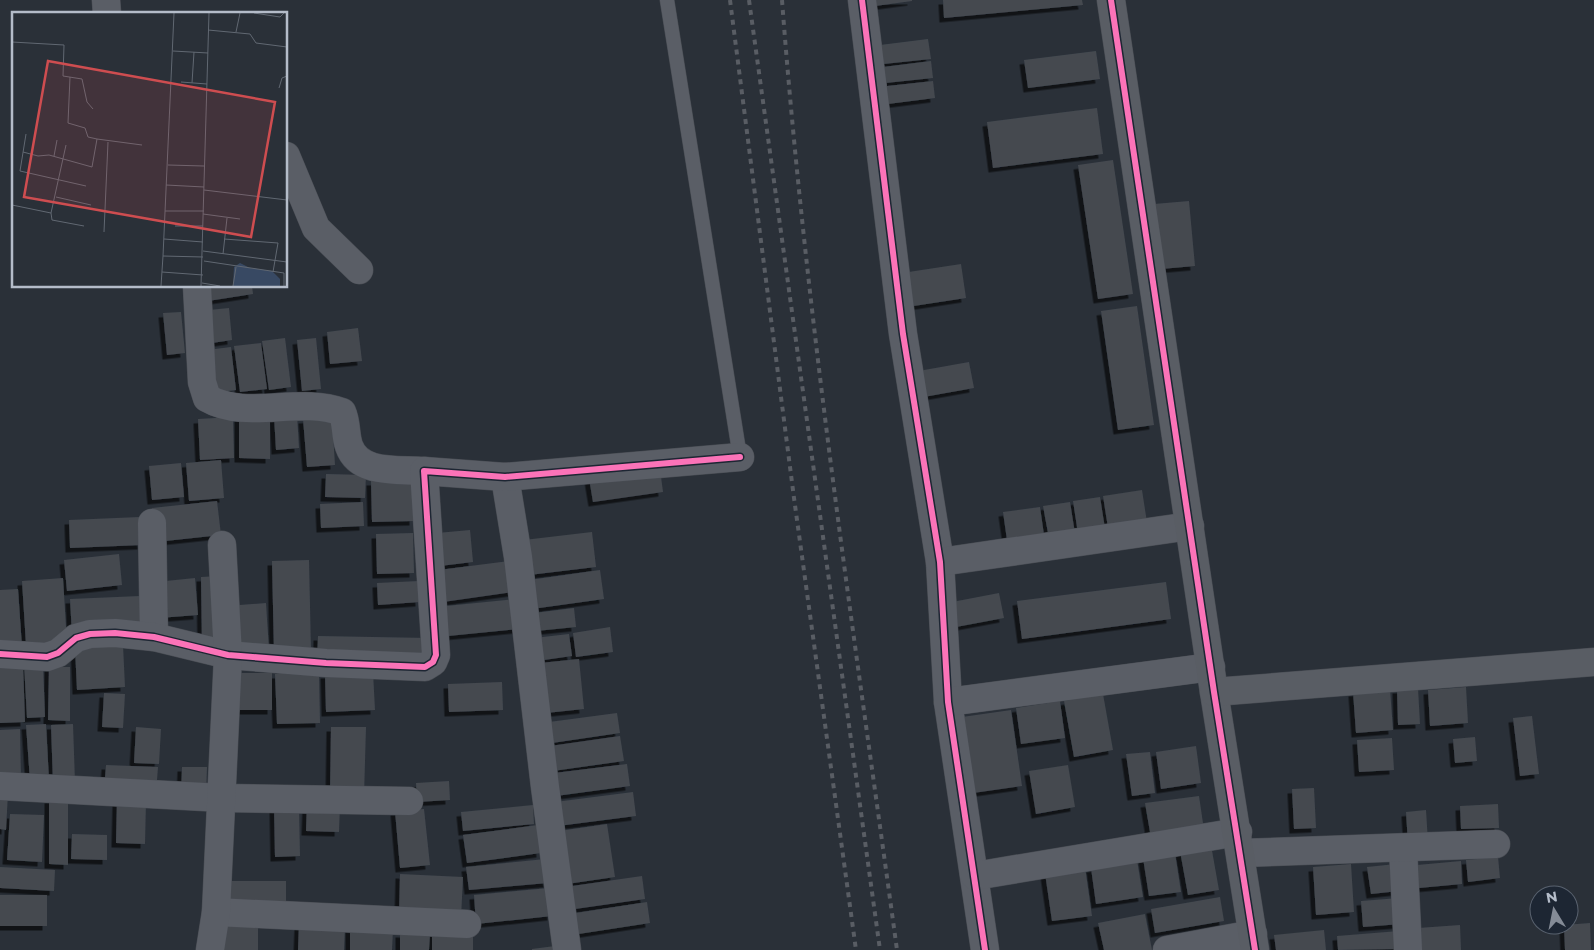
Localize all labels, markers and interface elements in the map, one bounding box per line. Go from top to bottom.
inset map [12,12,288,288]
north arrow [1529,885,1579,935]
text: N [1545,887,1559,907]

